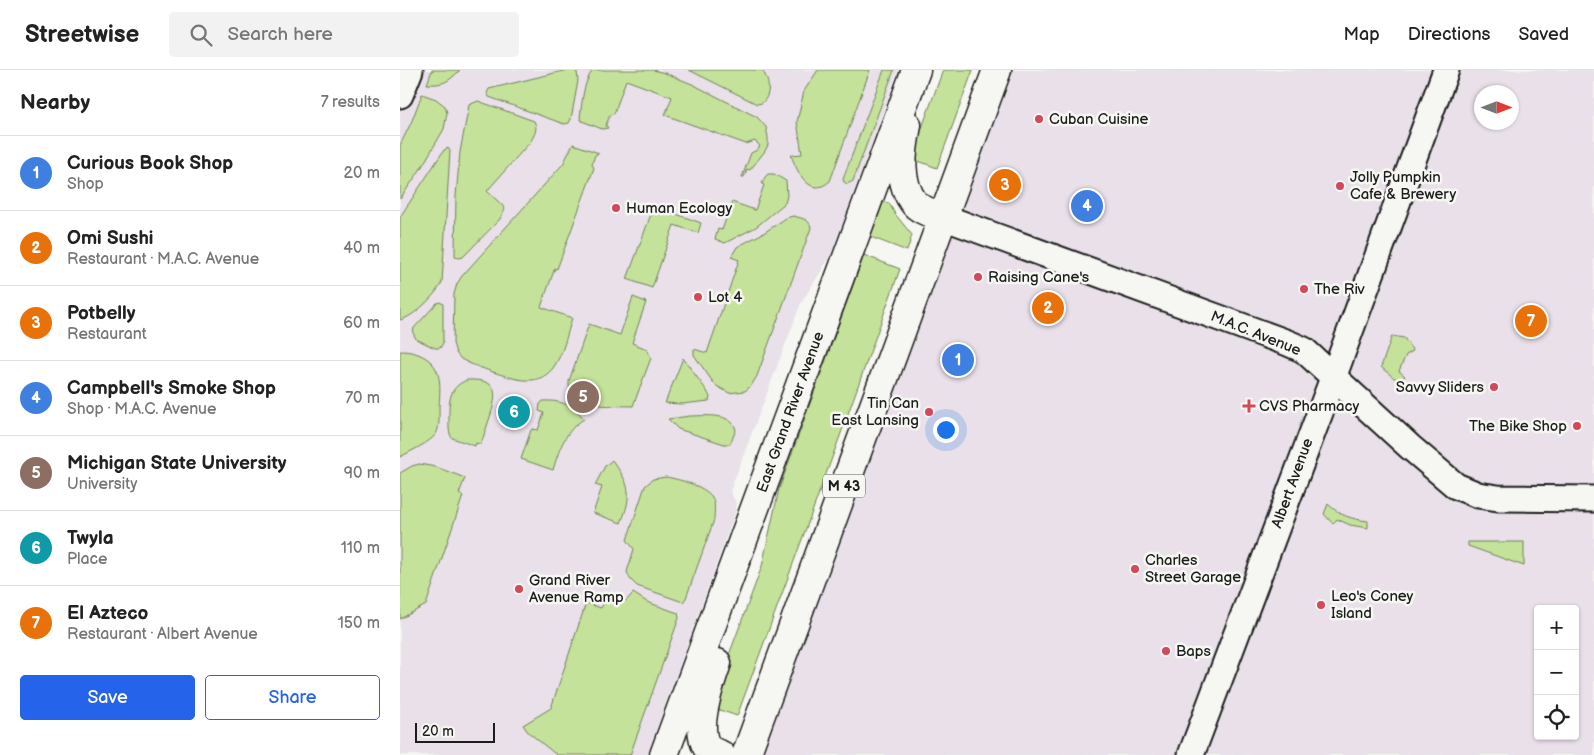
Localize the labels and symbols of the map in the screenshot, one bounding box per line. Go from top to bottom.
north arrow [1474,85,1519,130]
place label: Cuban Cuisine [1049,110,1148,129]
marker: Cuban Cuisine [1033,113,1045,125]
pin: 3 [989,166,1021,204]
place label: Jolly Pumpkin Cafe & Brewery [1350,168,1456,204]
marker: Jolly Pumpkin Cafe & Brewery [1334,180,1346,192]
pin: 4 [1071,187,1103,225]
place label: Human Ecology [626,199,733,218]
marker: Human Ecology [610,202,622,214]
place label: Raising Cane's [988,268,1090,287]
marker: Raising Cane's [972,271,984,283]
place label: The Riv [1314,280,1366,299]
marker: The Riv [1298,283,1310,295]
place label: Lot 4 [708,288,742,307]
pin: 2 [1032,289,1064,327]
marker: Lot 4 [692,291,704,303]
pin: 7 [1515,302,1547,340]
street label: M.A.C. Avenue [1208,307,1304,360]
street label: East Grand River Avenue [753,329,828,495]
pin: 1 [942,341,974,379]
pin: 5 [567,378,599,416]
place label: Savvy Sliders [1396,378,1485,397]
marker: Savvy Sliders [1488,381,1500,393]
pin: 6 [498,393,530,431]
place label: Tin Can East Lansing [831,394,919,430]
place label: CVS Pharmacy [1259,397,1359,416]
marker: CVS Pharmacy [1243,400,1255,412]
marker: Tin Can East Lansing [923,406,935,418]
your location [933,417,959,443]
place label: The Bike Shop [1469,417,1567,436]
marker: The Bike Shop [1571,420,1583,432]
street label: Albert Avenue [1267,435,1318,531]
road number: M 43 [823,474,865,498]
place label: Charles Street Garage [1145,551,1241,587]
marker: Charles Street Garage [1129,563,1141,575]
place label: Grand River Avenue Ramp [529,571,624,607]
marker: Grand River Avenue Ramp [513,583,525,595]
place label: Leo's Coney Island [1331,587,1414,623]
marker: Leo's Coney Island [1315,599,1327,611]
place label: Baps [1176,642,1211,661]
marker: Baps [1160,645,1172,657]
scale bar [415,720,495,743]

